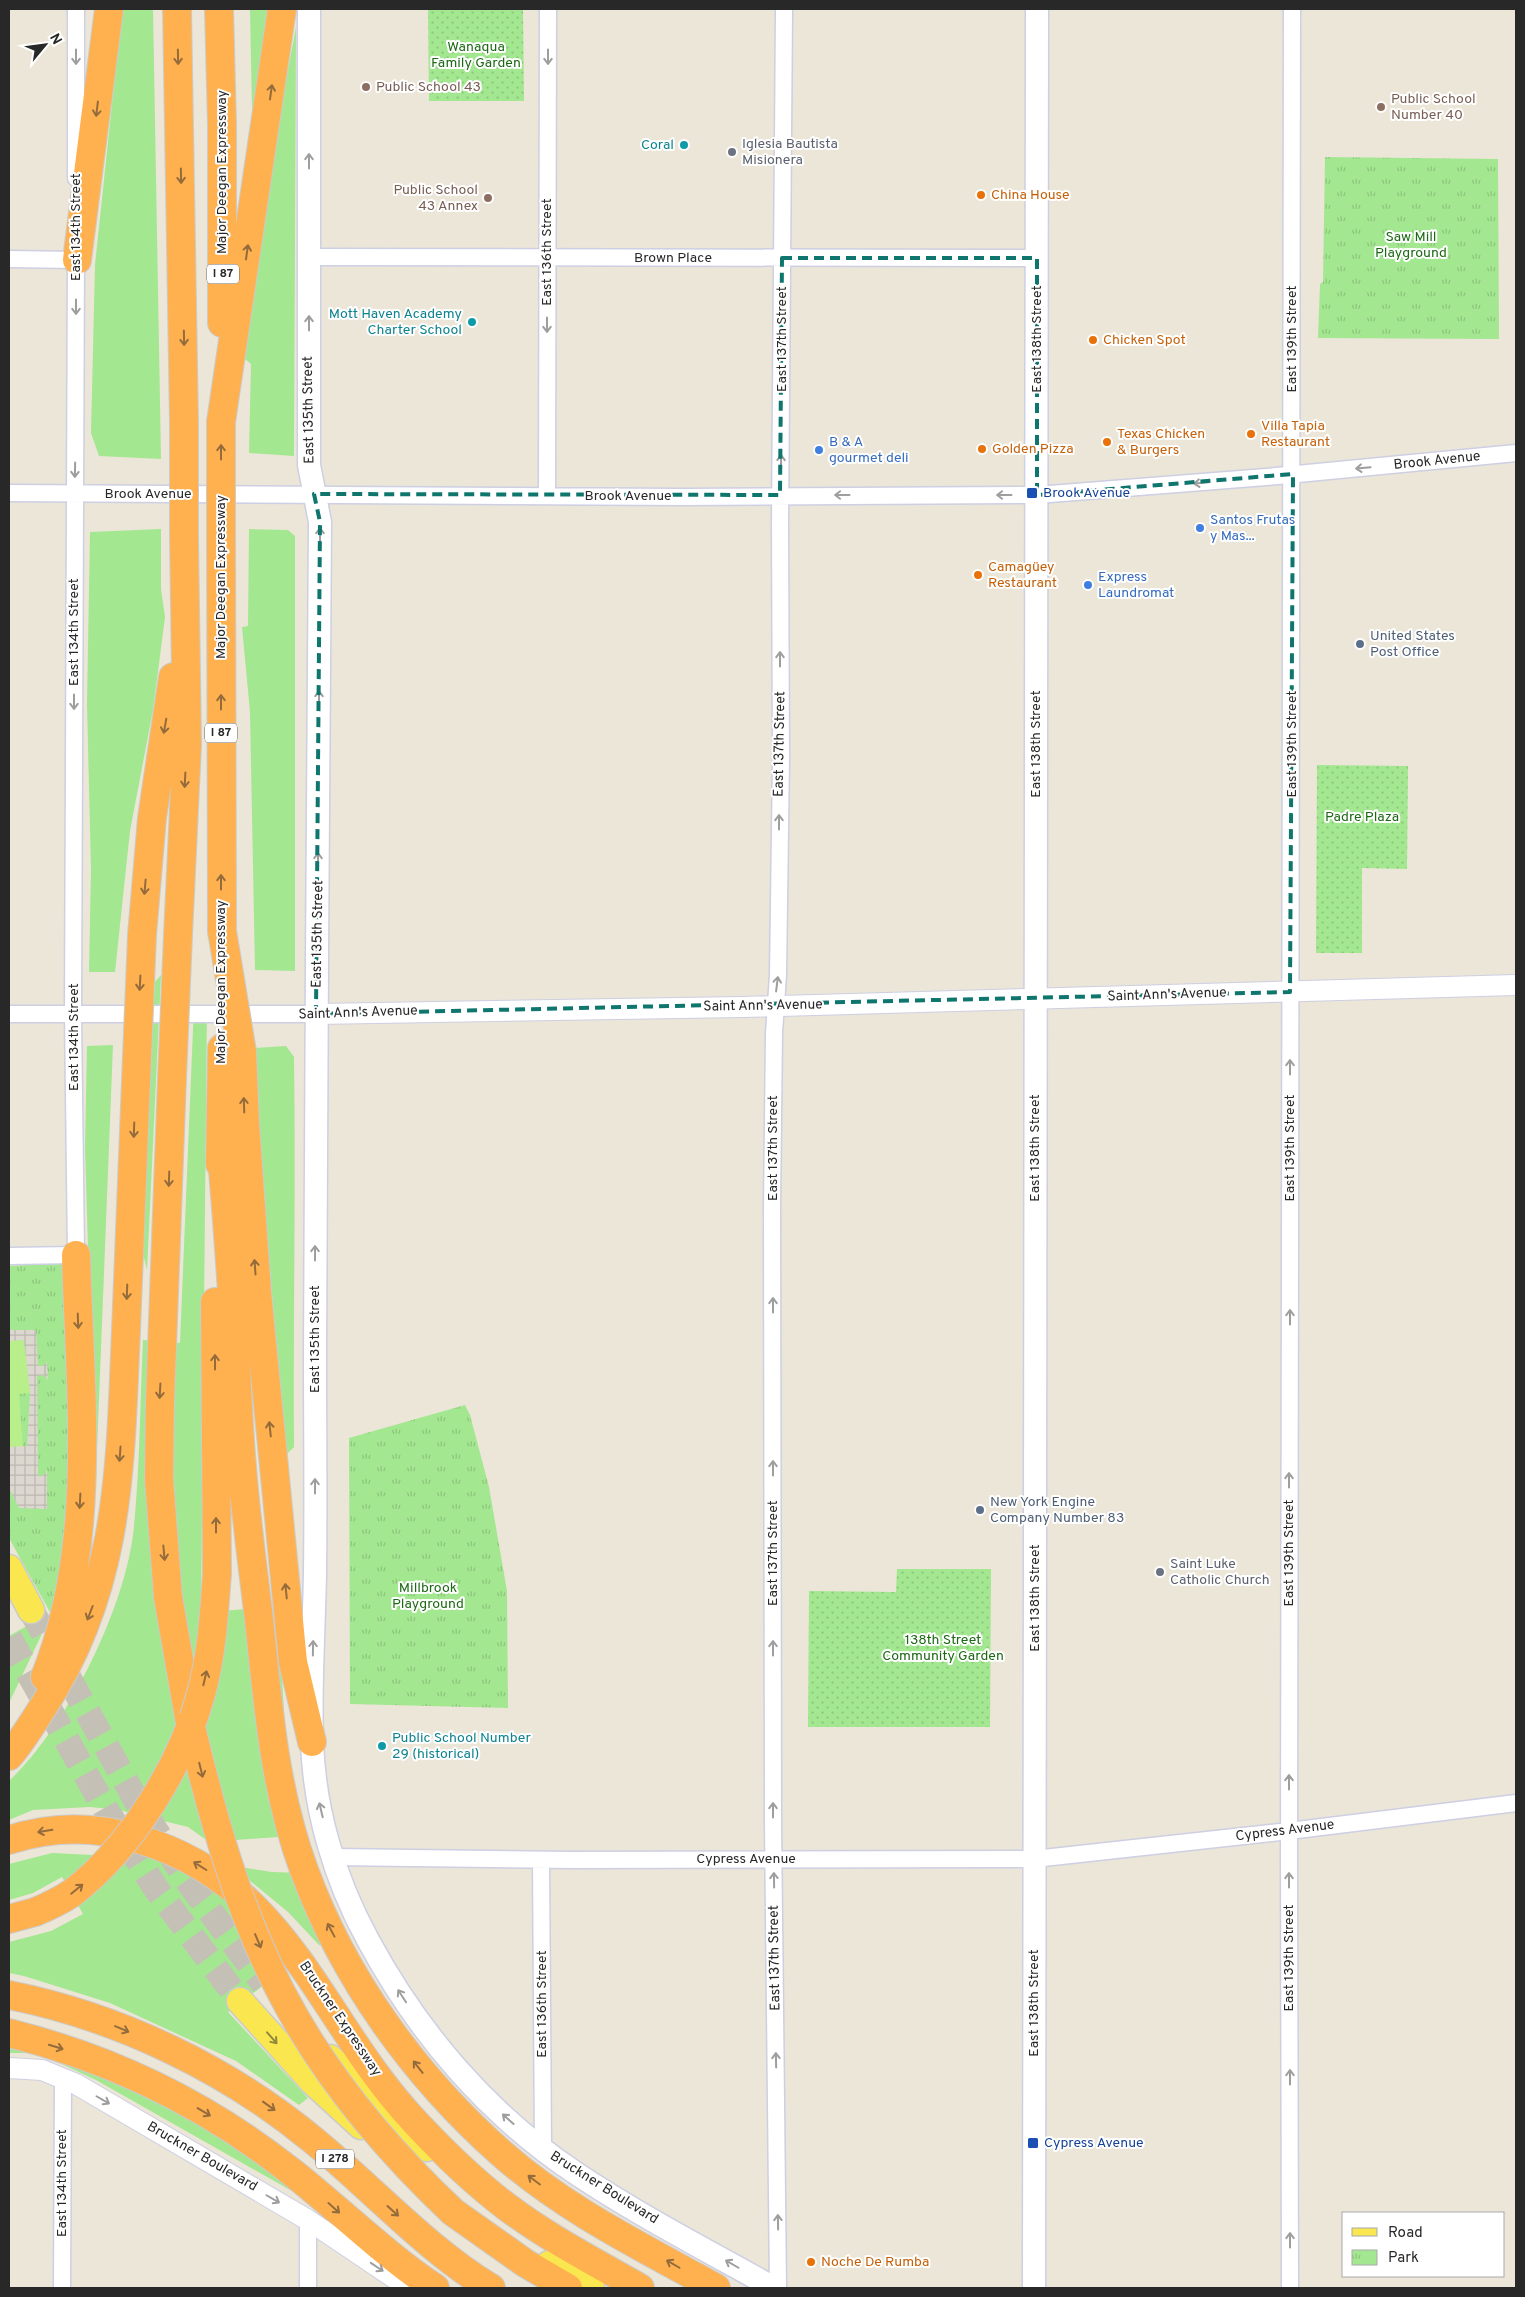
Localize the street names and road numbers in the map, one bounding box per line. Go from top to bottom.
street label: Major Deegan Expressway [214,90,231,254]
street label: East 134th Street [68,173,85,281]
street label: East 136th Street [539,198,556,306]
street label: Brown Place [634,250,712,267]
road number: I 87 [207,264,239,284]
street label: East 138th Street [1029,285,1046,393]
street label: East 139th Street [1284,285,1301,393]
street label: East 137th Street [774,286,791,392]
street label: East 135th Street [300,356,318,464]
street label: Brook Avenue [1393,448,1481,474]
street label: Brook Avenue [104,486,192,503]
street label: Brook Avenue [584,488,672,505]
street label: Major Deegan Expressway [213,495,230,659]
street label: East 134th Street [66,578,83,686]
street label: East 138th Street [1028,690,1045,798]
street label: East 139th Street [1284,690,1301,798]
street label: East 137th Street [771,691,789,797]
road number: I 87 [205,724,237,742]
street label: East 135th Street [309,880,327,988]
street label: Major Deegan Expressway [213,900,230,1064]
street label: East 134th Street [66,983,83,1091]
street label: Saint Ann's Avenue [1107,984,1227,1006]
street label: Saint Ann's Avenue [703,996,823,1016]
street label: Saint Ann's Avenue [298,1002,418,1024]
street label: East 138th Street [1027,1094,1044,1202]
street label: East 139th Street [1282,1094,1299,1202]
street label: East 137th Street [765,1095,782,1201]
street label: East 135th Street [307,1285,324,1393]
street label: East 139th Street [1281,1499,1298,1607]
street label: East 137th Street [765,1500,782,1606]
street label: East 138th Street [1027,1544,1044,1652]
street label: Cypress Avenue [1235,1817,1335,1845]
street label: Cypress Avenue [696,1851,796,1868]
street label: East 139th Street [1281,1904,1298,2012]
street label: East 137th Street [766,1905,784,2011]
street label: East 138th Street [1026,1949,1043,2057]
street label: East 136th Street [534,1950,551,2058]
street label: Bruckner Expressway [295,1958,385,2080]
street label: Bruckner Boulevard [144,2118,260,2196]
street label: East 134th Street [54,2129,71,2237]
street label: Bruckner Boulevard [547,2148,661,2228]
road number: I 278 [316,2150,354,2168]

